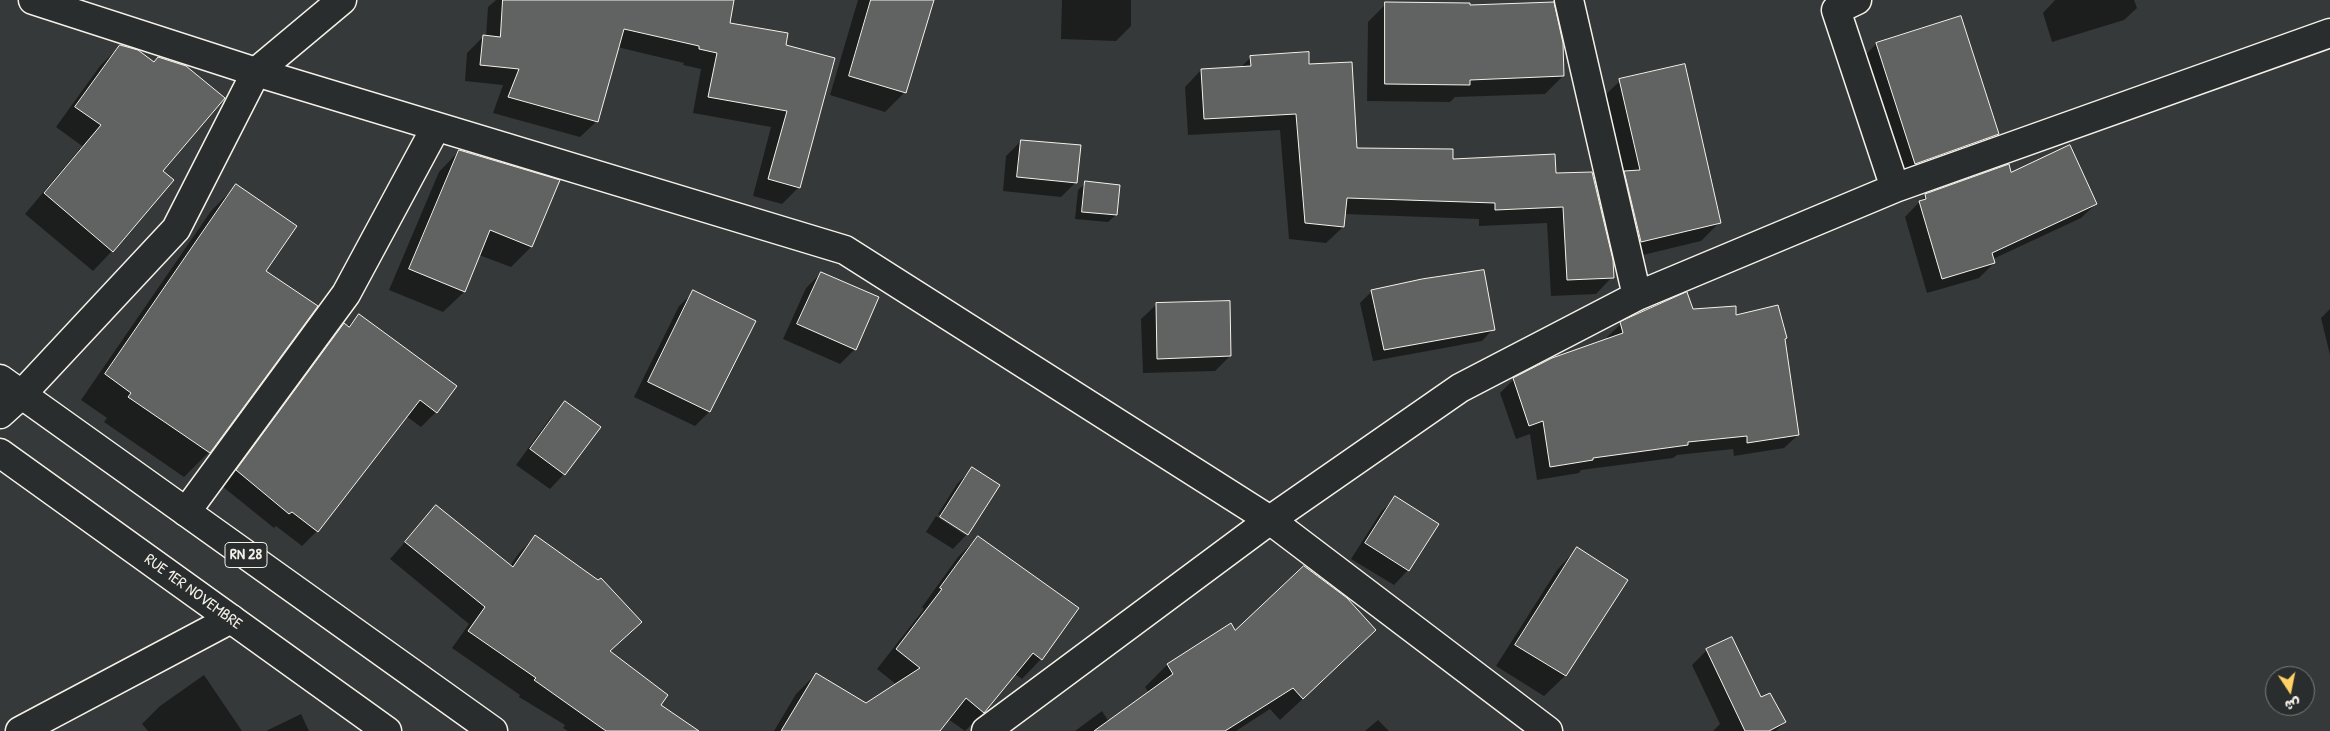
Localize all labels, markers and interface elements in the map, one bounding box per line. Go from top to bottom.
road number: RN 28 [225,542,267,568]
street label: RUE 1ER NOVEMBRE [140,550,246,634]
north arrow [2265,666,2315,716]
text: ش [2283,694,2302,716]

